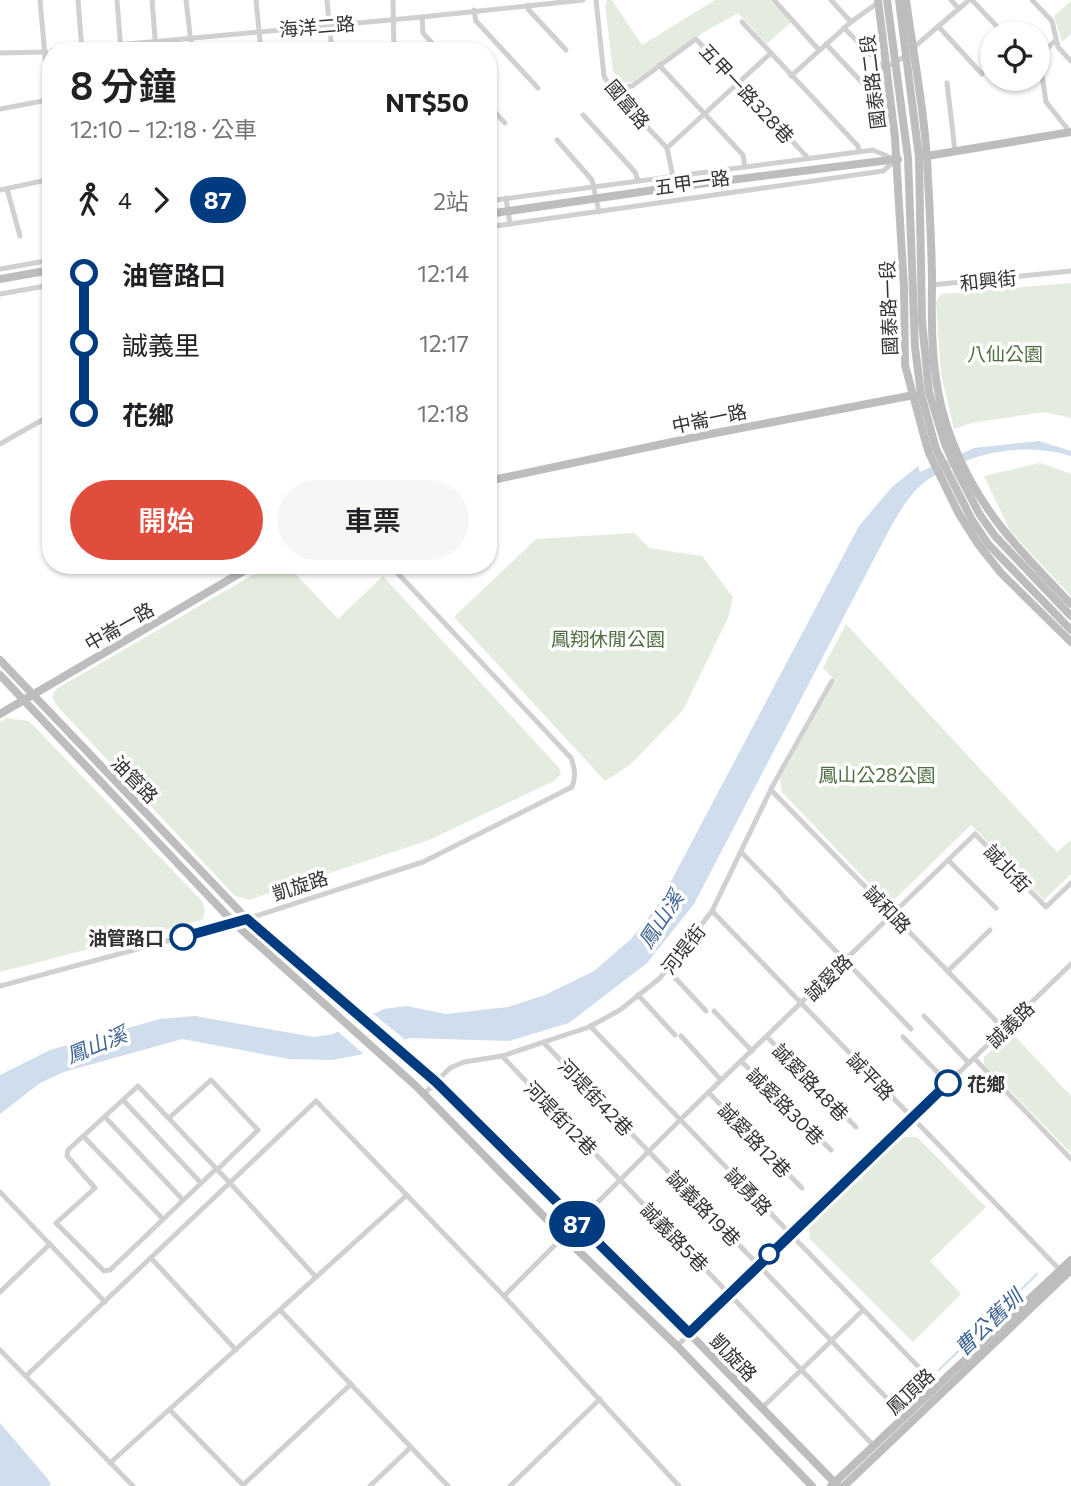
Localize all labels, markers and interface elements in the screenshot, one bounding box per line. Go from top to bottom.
street label: 海洋二路 [278,11,356,41]
map controls [980,21,1050,91]
button: locate [980,21,1050,91]
street label: 國泰路二段 [855,33,889,131]
street label: 五甲一路328巷 [695,38,799,148]
text: 8 分鐘 [70,61,177,108]
street label: 國富路 [601,75,655,133]
text: NT$50 [385,86,469,117]
text: 12:10 – 12:18 · 公車 [70,115,257,143]
street label: 五甲一路 [653,165,731,199]
icon: walk [70,181,108,219]
icon: forward [142,181,180,219]
text: 87 [204,185,232,214]
text: 4 [118,186,132,214]
text: 2站 [433,187,469,215]
text: 油管路口 [122,259,226,290]
text: 12:14 [417,259,469,287]
street label: 國泰路一段 [875,260,901,356]
street label: 和興街 [958,266,1018,294]
text: 誠義里 [122,329,200,360]
text: 12:17 [419,329,469,357]
park label: 八仙公園 [967,342,1043,365]
text: 花鄉 [122,399,174,430]
text: 12:18 [417,399,469,427]
street label: 中崙一路 [669,399,749,437]
button: 開始 [70,480,263,560]
button: 車票 [277,480,469,560]
street label: 中崙一路 [80,597,158,655]
park label: 鳳翔休閒公園 [551,627,665,650]
street label: 油管路 [107,751,163,807]
park label: 鳳山公28公園 [818,763,936,786]
street label: 誠北街 [980,839,1036,897]
street label: 凱旋路 [269,865,331,905]
street label: 誠和路 [860,881,916,937]
water label: 鳳山溪 [632,883,689,952]
street label: 河堤街 [656,919,710,979]
marker: 油管路口 [170,924,196,950]
place label: 油管路口 [88,926,164,949]
street label: 誠愛路 [800,949,856,1005]
street label: 誠義路 [982,996,1038,1052]
water label: 鳳山溪 [62,1019,133,1067]
street label: 誠愛路48巷 [768,1038,854,1126]
street label: 誠平路 [843,1048,899,1104]
street label: 河堤街42巷 [554,1054,638,1140]
street label: 誠愛路30巷 [743,1063,829,1149]
marker: 花鄉 [935,1070,961,1096]
place label: 花鄉 [967,1072,1005,1095]
street label: 河堤街12巷 [520,1076,602,1160]
street label: 誠愛路12巷 [714,1098,796,1182]
street label: 誠勇路 [721,1163,777,1219]
street label: 誠義路19巷 [663,1166,745,1250]
street label: 誠義路5巷 [637,1198,713,1276]
line badge: 87 [546,1201,608,1247]
text: 87 [563,1209,591,1238]
unlabelled marker [759,1244,779,1264]
water label: 曹公舊圳 [949,1282,1029,1360]
street label: 凱旋路 [706,1329,762,1385]
street label: 鳳頂路 [881,1363,939,1419]

